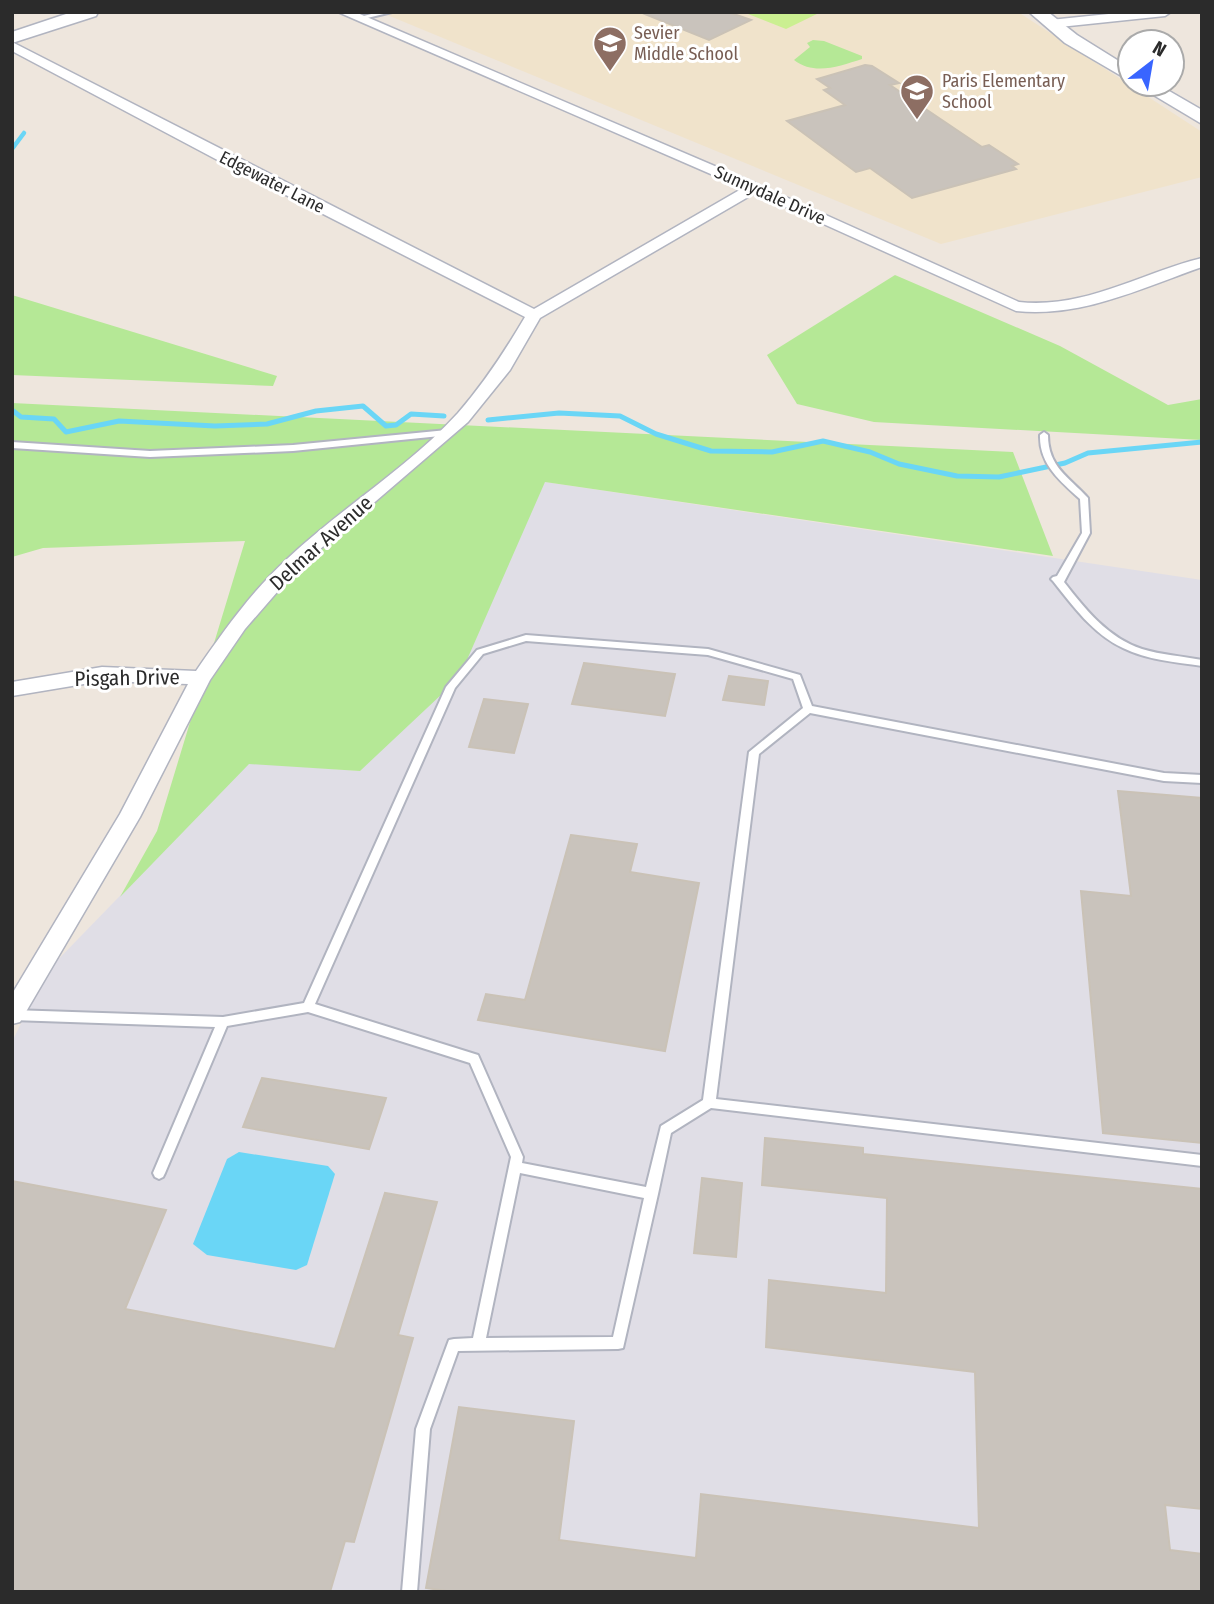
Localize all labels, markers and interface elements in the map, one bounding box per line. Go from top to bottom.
place label: Sevier Middle School [634,22,738,65]
school or university icon: Sevier Middle School [591,24,629,73]
north arrow [1116,28,1186,98]
text: N [1149,36,1170,62]
place label: Paris Elementary School [942,70,1065,113]
school or university icon: Paris Elementary School [898,72,936,121]
street label: Edgewater Lane [216,146,328,218]
street label: Sunnydale Drive [711,161,829,229]
street label: Delmar Avenue [264,490,378,596]
street label: Pisgah Drive [74,664,180,692]

